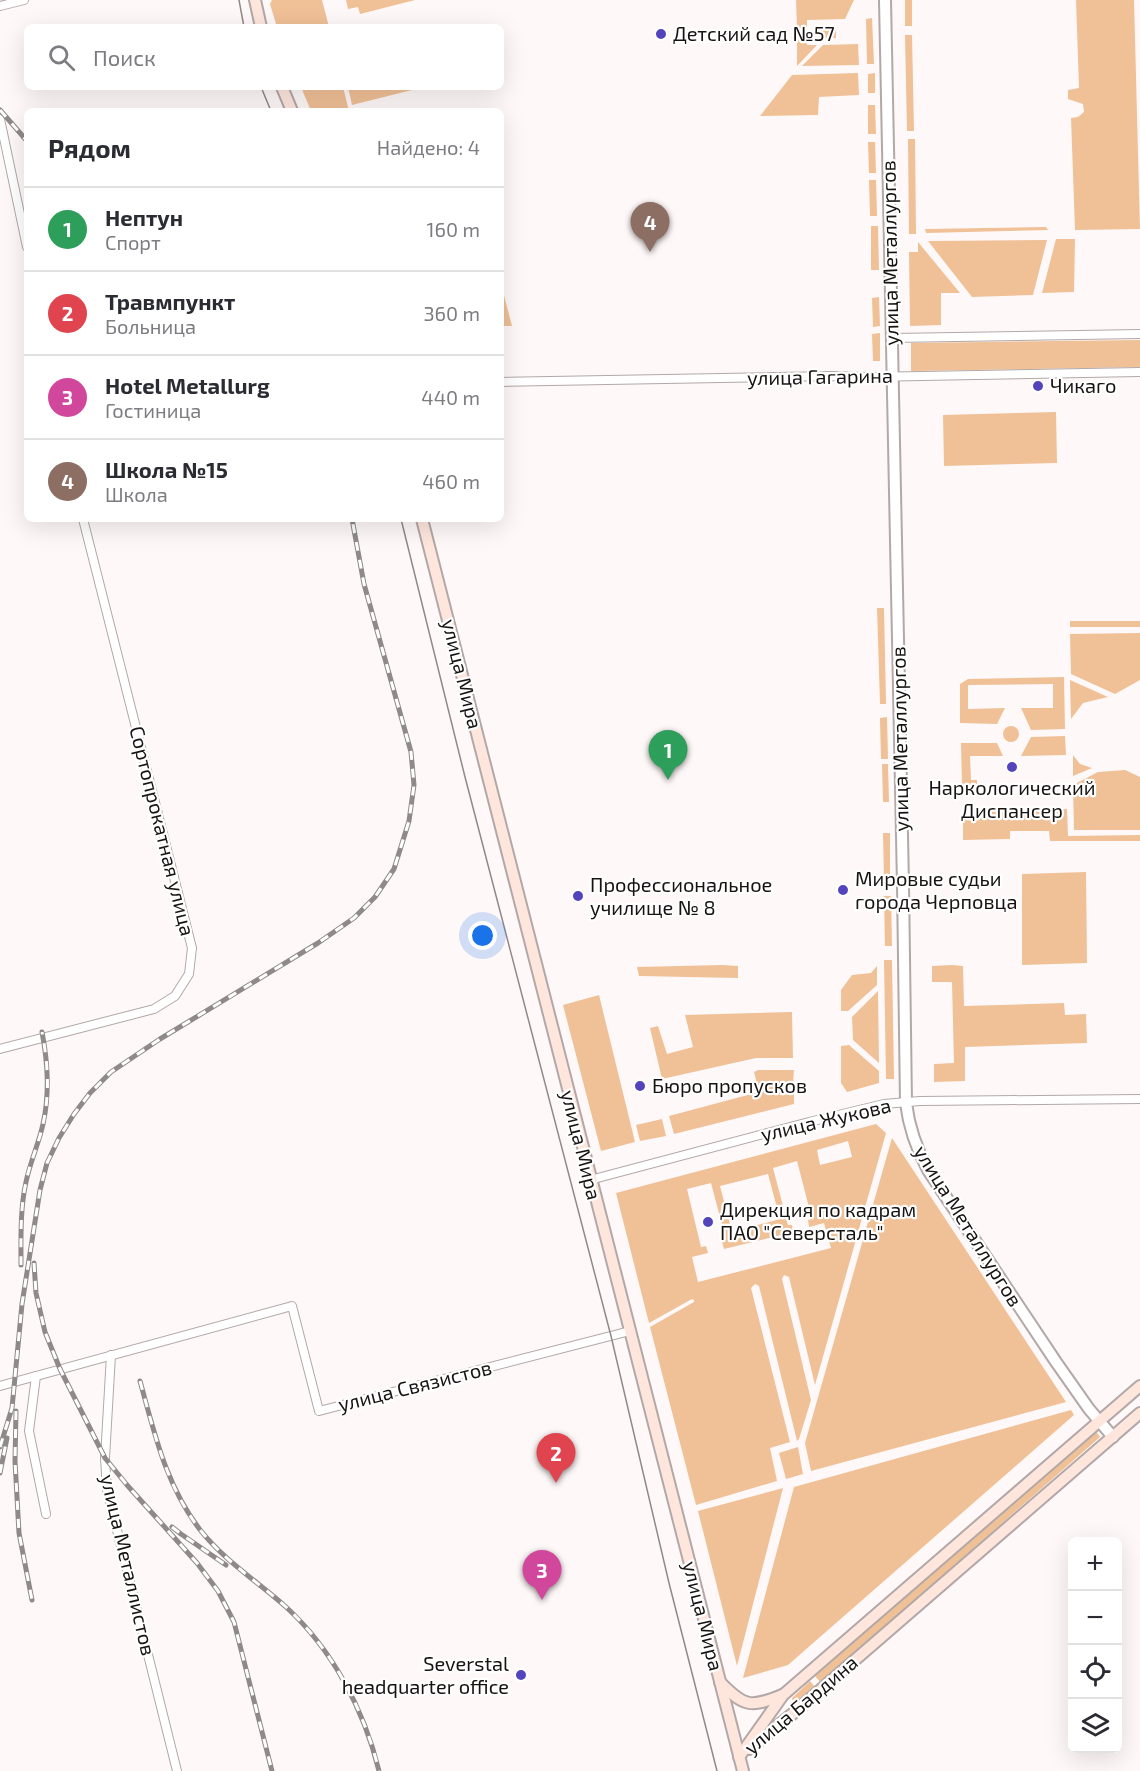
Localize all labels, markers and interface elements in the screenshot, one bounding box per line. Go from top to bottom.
place label: Детский сад №57 [673,21,835,45]
search box [24,24,504,90]
marker: Детский сад №57 [654,27,668,41]
icon: search [45,41,78,74]
text: Поиск [93,44,156,70]
text: Рядом [48,132,131,163]
text: Найдено: 4 [377,135,480,159]
street label: улица Металлургов [875,160,904,346]
pin: 4 [630,202,670,252]
text: Нептун [105,204,183,230]
text: 1 [63,217,72,241]
text: 160 m [427,217,480,241]
text: Спорт [105,230,161,254]
text: Травмпункт [105,288,235,314]
text: 2 [62,301,73,325]
text: 360 m [423,301,480,325]
text: Больница [105,314,196,338]
street label: улица Гагарина [747,363,893,390]
text: Hotel Metallurg [105,372,270,398]
place label: Чикаго [1050,373,1116,397]
marker: Чикаго [1031,379,1045,393]
text: 3 [62,385,73,409]
text: 440 m [421,385,480,409]
text: Гостиница [105,398,201,422]
text: Школа №15 [105,456,228,482]
text: 4 [61,469,74,493]
text: 460 m [422,469,480,493]
text: Школа [105,482,168,506]
street label: улица Мира [437,616,488,731]
street label: улица Металлургов [885,646,914,832]
street label: Сортопрокатная улица [124,723,201,938]
pin: 1 [648,730,688,780]
marker: Наркологический Диспансер [1005,760,1019,774]
place label: Наркологический Диспансер [928,775,1096,822]
place label: Мировые судьи города Черповца [855,866,1017,913]
place label: Профессиональное училище № 8 [590,872,772,920]
marker: Мировые судьи города Черповца [836,883,850,897]
marker: Профессиональное училище № 8 [571,889,585,903]
your location [468,921,497,950]
place label: Бюро пропусков [652,1073,807,1098]
marker: Бюро пропусков [633,1079,647,1093]
street label: улица Мира [556,1087,607,1202]
street label: улица Жукова [758,1092,894,1147]
street label: улица Металлургов [909,1140,1028,1311]
place label: Дирекция по кадрам ПАО "Северсталь" [720,1197,916,1244]
marker: Дирекция по кадрам ПАО "Северсталь" [701,1215,715,1229]
street label: улица Связистов [336,1354,494,1417]
pin: 2 [536,1434,576,1483]
street label: улица Металлистов [95,1472,162,1658]
map controls [1068,1537,1122,1753]
button: + [1068,1537,1122,1591]
pin: 3 [522,1550,562,1600]
street label: улица Мира [678,1558,729,1673]
button: − [1068,1591,1122,1645]
button: locate [1068,1645,1122,1699]
street label: улица Бардина [739,1650,863,1760]
place label: Severstal headquarter office [342,1651,509,1698]
marker: Severstal headquarter office [514,1668,528,1682]
button: layers [1068,1699,1122,1753]

